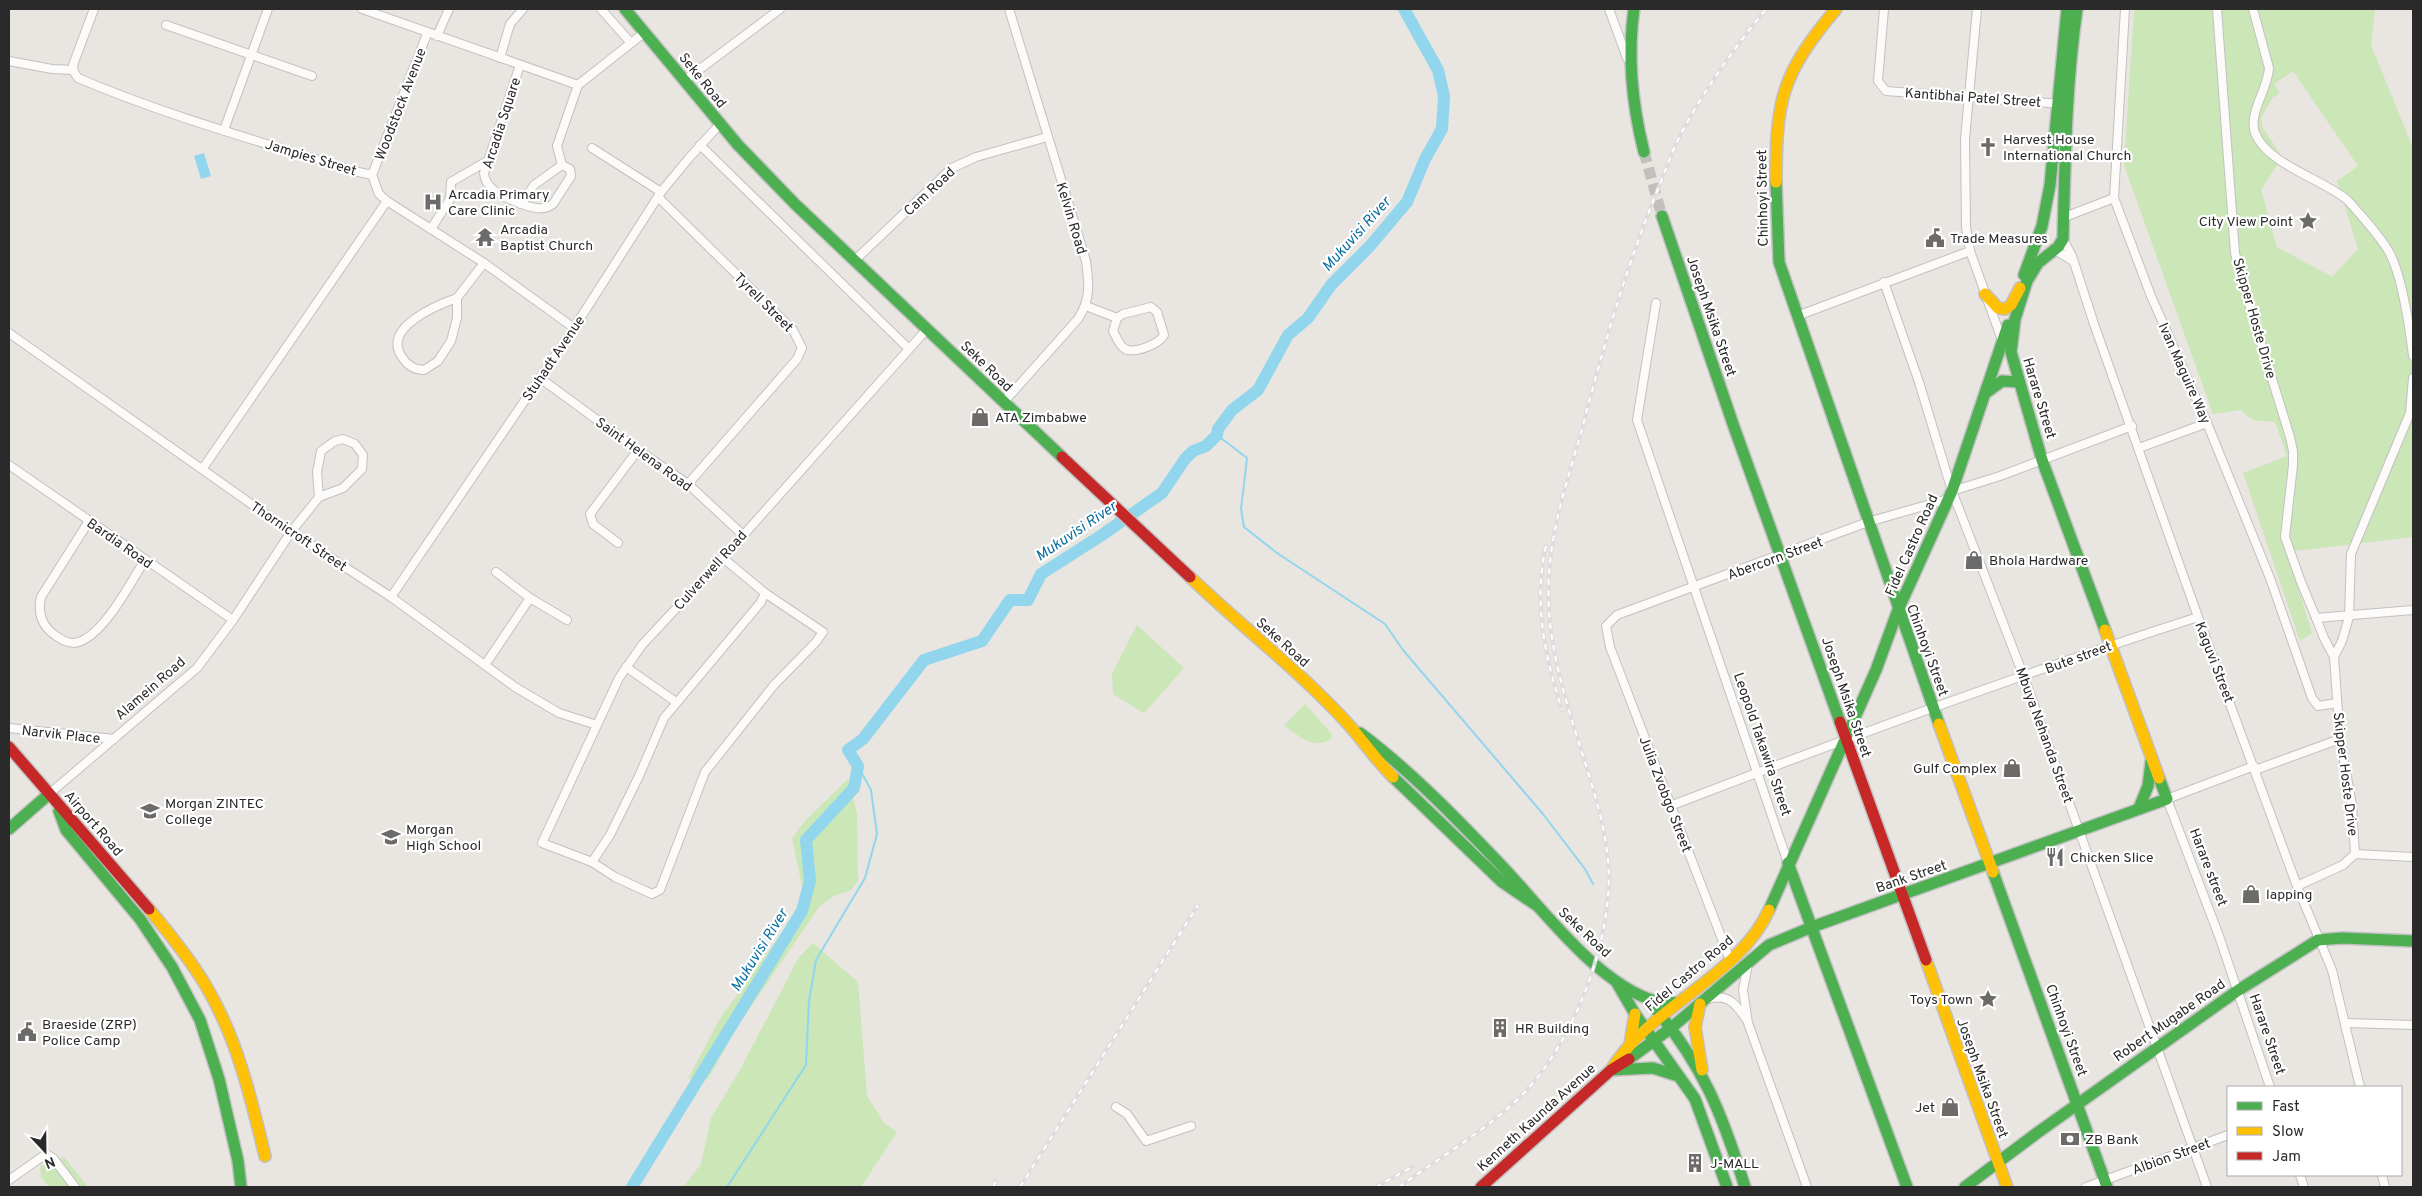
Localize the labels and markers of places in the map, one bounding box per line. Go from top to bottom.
place label: Harvest House International Church [2003,132,2131,165]
church icon: Harvest House International Church [1977,136,1999,158]
place label: Arcadia Primary Care Clinic [448,187,549,220]
hospital icon: Arcadia Primary Care Clinic [422,191,444,213]
place icon: City View Point [2297,210,2319,232]
place label: City View Point [2199,214,2293,231]
place label: Arcadia Baptist Church [500,222,593,255]
temple icon: Arcadia Baptist Church [474,226,496,248]
public building icon: Trade Measures [1924,227,1946,249]
place label: Trade Measures [1950,231,2048,248]
shop icon: ATA Zimbabwe [969,406,991,428]
place label: ATA Zimbabwe [995,410,1087,427]
shop icon: Bhola Hardware [1963,549,1985,571]
place label: Bhola Hardware [1989,553,2088,570]
shop icon: Gulf Complex [2001,757,2023,779]
place label: Gulf Complex [1913,761,1997,778]
place label: Morgan ZINTEC College [165,796,264,829]
school or university icon: Morgan ZINTEC College [139,800,161,822]
place label: Morgan High School [406,822,481,855]
school or university icon: Morgan High School [380,826,402,848]
restaurant icon: Chicken Slice [2044,846,2066,868]
place label: Chicken Slice [2070,850,2154,867]
shop icon: lapping [2240,883,2262,905]
place label: lapping [2266,887,2313,904]
place icon: Toys Town [1977,988,1999,1010]
place label: Toys Town [1909,992,1973,1009]
place label: Braeside (ZRP) Police Camp [42,1017,137,1050]
building icon: HR Building [1489,1017,1511,1039]
public building icon: Braeside (ZRP) Police Camp [16,1021,38,1043]
place label: HR Building [1515,1021,1589,1038]
shop icon: Jet [1939,1096,1961,1118]
place label: Jet [1915,1100,1935,1117]
bank icon: ZB Bank [2059,1128,2081,1150]
place label: ZB Bank [2085,1132,2139,1149]
building icon: J-MALL [1684,1152,1706,1174]
place label: J-MALL [1710,1156,1759,1173]

